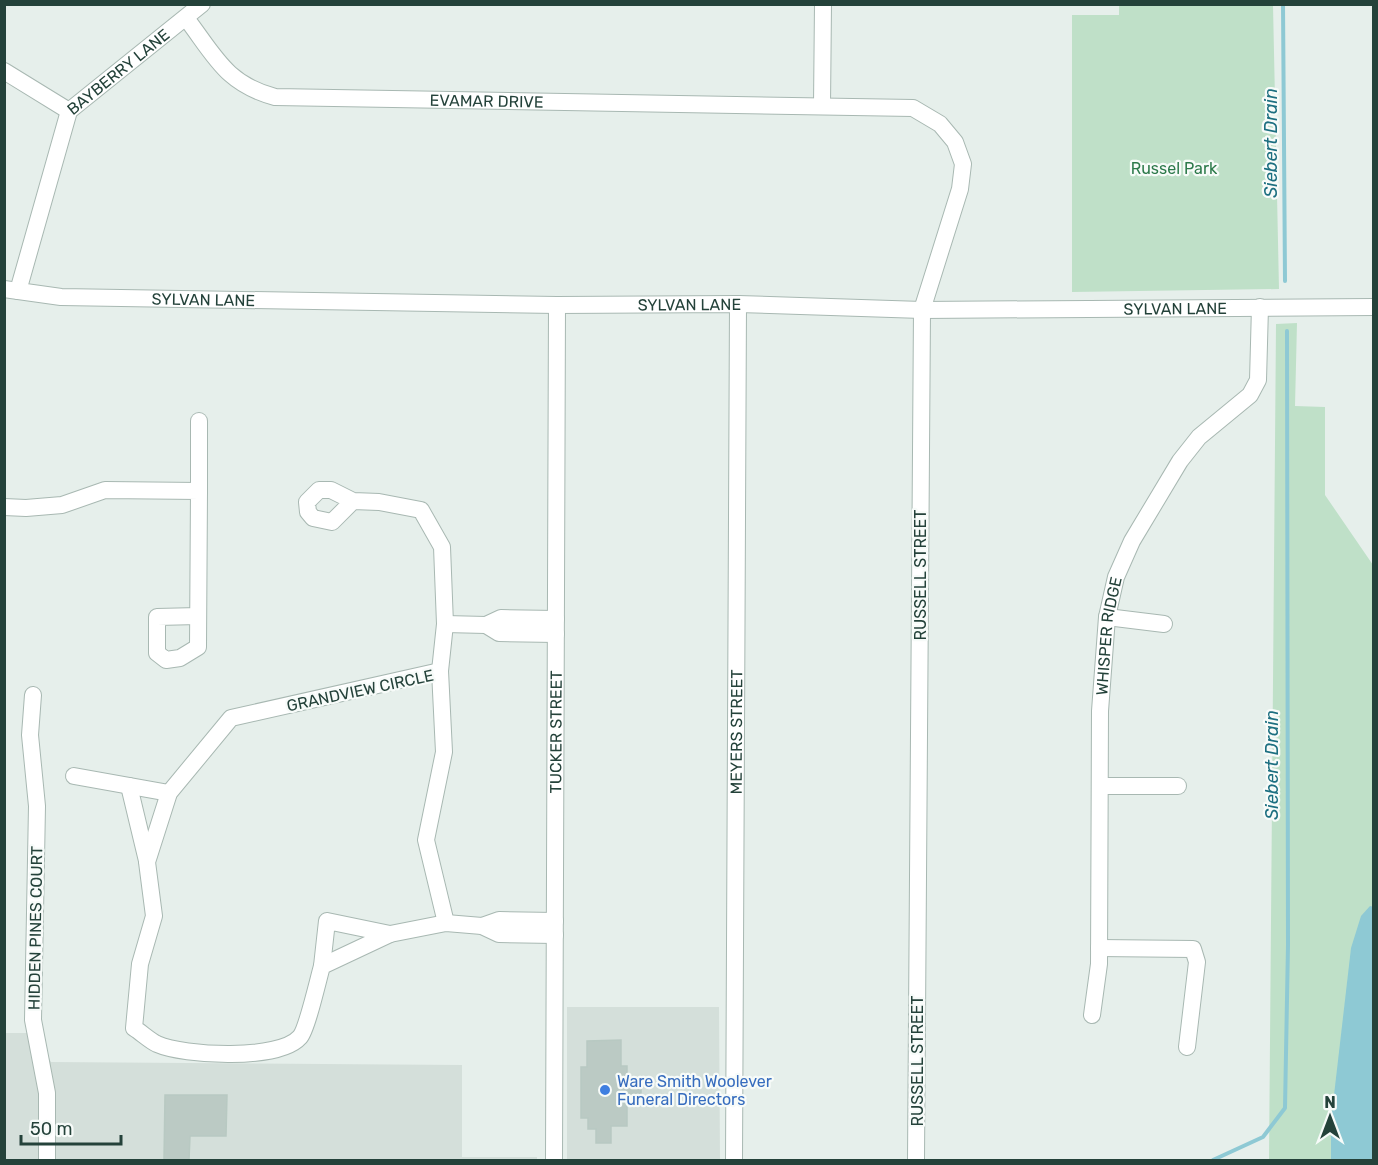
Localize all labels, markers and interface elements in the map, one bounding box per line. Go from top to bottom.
street label: BAYBERRY LANE [63,25,173,119]
water label: Siebert Drain [1260,88,1282,198]
street label: EVAMAR DRIVE [430,91,544,112]
park label: Russel Park [1131,159,1218,178]
street label: SYLVAN LANE [152,289,255,310]
street label: SYLVAN LANE [638,295,741,315]
street label: SYLVAN LANE [1123,299,1227,319]
street label: RUSSELL STREET [911,509,930,641]
street label: WHISPER RIDGE [1092,575,1126,696]
street label: GRANDVIEW CIRCLE [285,666,435,715]
street label: MEYERS STREET [727,669,746,795]
street label: TUCKER STREET [546,670,566,794]
water label: Siebert Drain [1261,710,1283,820]
street label: HIDDEN PINES COURT [25,846,46,1010]
street label: RUSSELL STREET [908,995,927,1127]
place label: Ware Smith Woolever Funeral Directors [617,1072,772,1109]
marker: Ware Smith Woolever Funeral Directors [598,1083,612,1097]
north arrow [1300,1087,1360,1147]
text: N [1324,1093,1336,1112]
scale bar [21,1108,122,1146]
text: 50 m [30,1118,73,1140]

